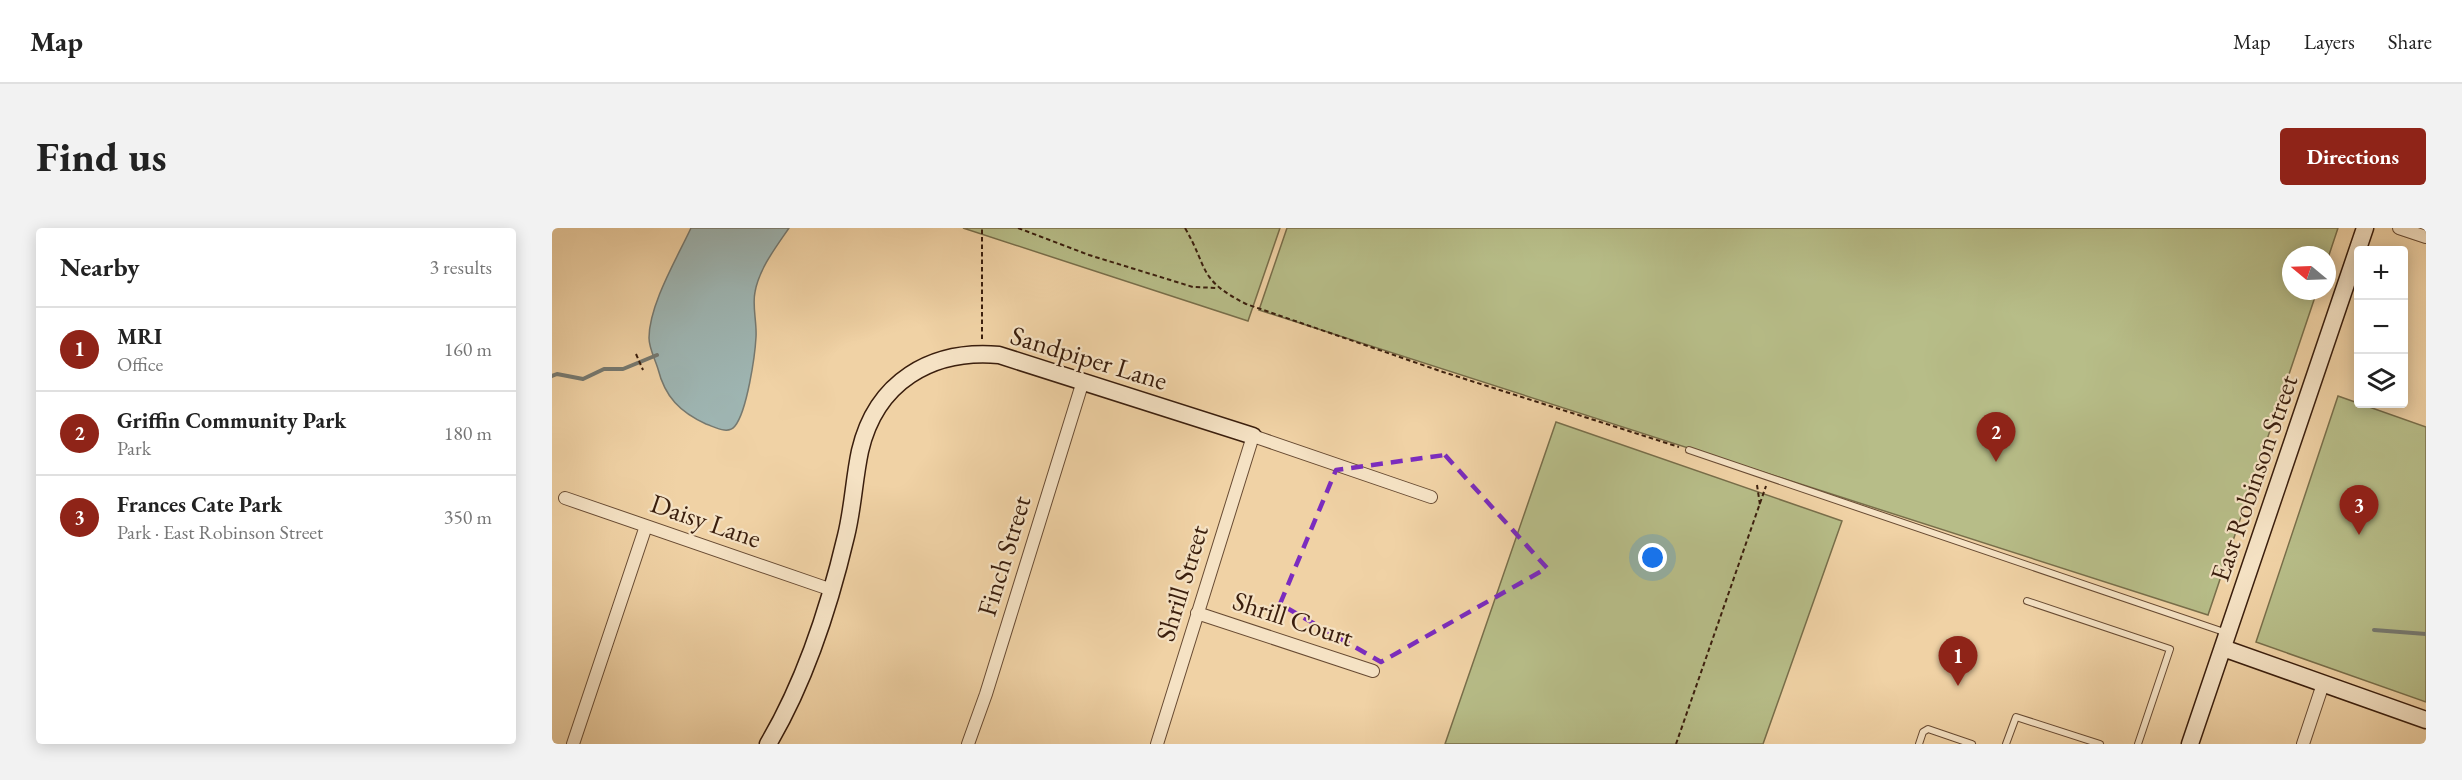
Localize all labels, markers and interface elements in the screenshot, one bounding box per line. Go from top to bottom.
text: Map [30,23,83,59]
text: Map [2233,28,2271,55]
text: Layers [2304,28,2355,55]
text: Share [2388,28,2432,55]
button: Directions [2280,128,2426,185]
text: Find us [36,129,167,184]
north arrow [2282,246,2336,300]
map controls [2354,246,2408,408]
button: + [2354,246,2408,300]
text: Nearby [60,250,140,284]
text: 3 results [429,254,492,280]
button: − [2354,300,2408,354]
street label: Sandpiper Lane [1006,317,1172,398]
text: MRI [117,322,162,351]
text: 1 [74,336,85,362]
text: 160 m [444,336,492,362]
text: Office [117,351,163,377]
button: layers [2354,354,2408,408]
street label: East Robinson Street [2202,369,2305,586]
text: Griffin Community Park [117,406,346,435]
pin: 2 [1976,412,2016,462]
text: 2 [74,420,85,446]
text: 180 m [444,420,492,446]
text: Park [117,435,151,461]
street label: Daisy Lane [646,485,766,556]
pin: 3 [2340,486,2378,535]
text: Frances Cate Park [117,490,282,519]
street label: Finch Street [969,491,1039,620]
text: 3 [74,504,85,530]
text: 350 m [444,504,492,530]
text: Park · East Robinson Street [117,519,323,545]
street label: Shrill Street [1147,520,1216,645]
your location [1638,543,1667,572]
street label: Shrill Court [1228,583,1358,655]
pin: 1 [1938,636,1978,686]

